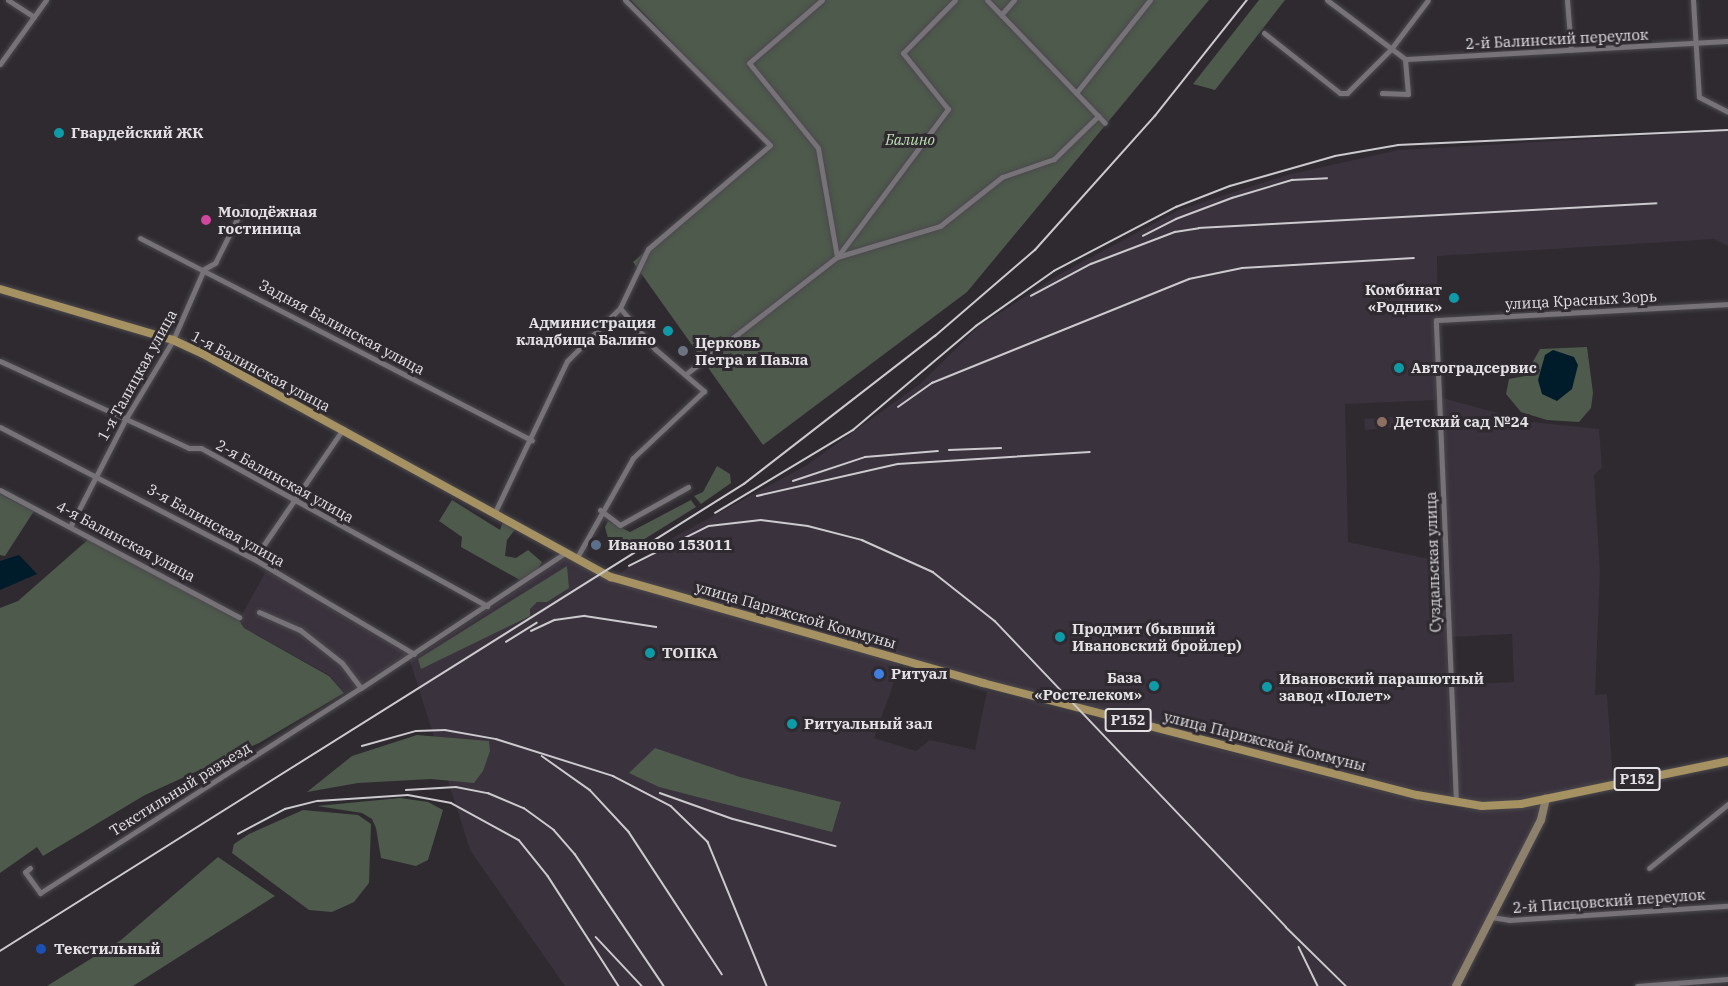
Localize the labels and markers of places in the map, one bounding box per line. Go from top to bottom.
place label: Гвардейский ЖК [71,124,204,142]
marker: Гвардейский ЖК [52,126,66,140]
place label: Молодёжная гостиница [218,202,317,237]
marker: Молодёжная гостиница [199,213,213,227]
place label: Комбинат «Родник» [1365,280,1442,315]
marker: Комбинат «Родник» [1447,291,1461,305]
place label: Администрация кладбища Балино [516,313,656,348]
marker: Администрация кладбища Балино [661,324,675,338]
place label: Церковь Петра и Павла [695,333,808,368]
marker: Церковь Петра и Павла [676,344,690,358]
place label: Автоградсервис [1411,359,1537,377]
marker: Автоградсервис [1392,361,1406,375]
place label: Детский сад №24 [1394,413,1529,431]
marker: Детский сад №24 [1375,415,1389,429]
place label: Иваново 153011 [608,536,732,554]
marker: Иваново 153011 [589,538,603,552]
place label: Продмит (бывший Ивановский бройлер) [1072,619,1241,654]
marker: Продмит (бывший Ивановский бройлер) [1053,630,1067,644]
place label: ТОПКА [662,644,718,662]
marker: ТОПКА [643,646,657,660]
place label: Ритуал [891,665,947,683]
marker: Ритуал [872,667,886,681]
place label: База «Ростелеком» [1034,668,1142,703]
place label: Ивановский парашютный завод «Полет» [1279,669,1484,704]
marker: База «Ростелеком» [1147,679,1161,693]
marker: Ивановский парашютный завод «Полет» [1260,680,1274,694]
place label: Ритуальный зал [804,715,933,733]
marker: Ритуальный зал [785,717,799,731]
marker: Текстильный [32,940,50,958]
place label: Текстильный [54,940,161,958]

